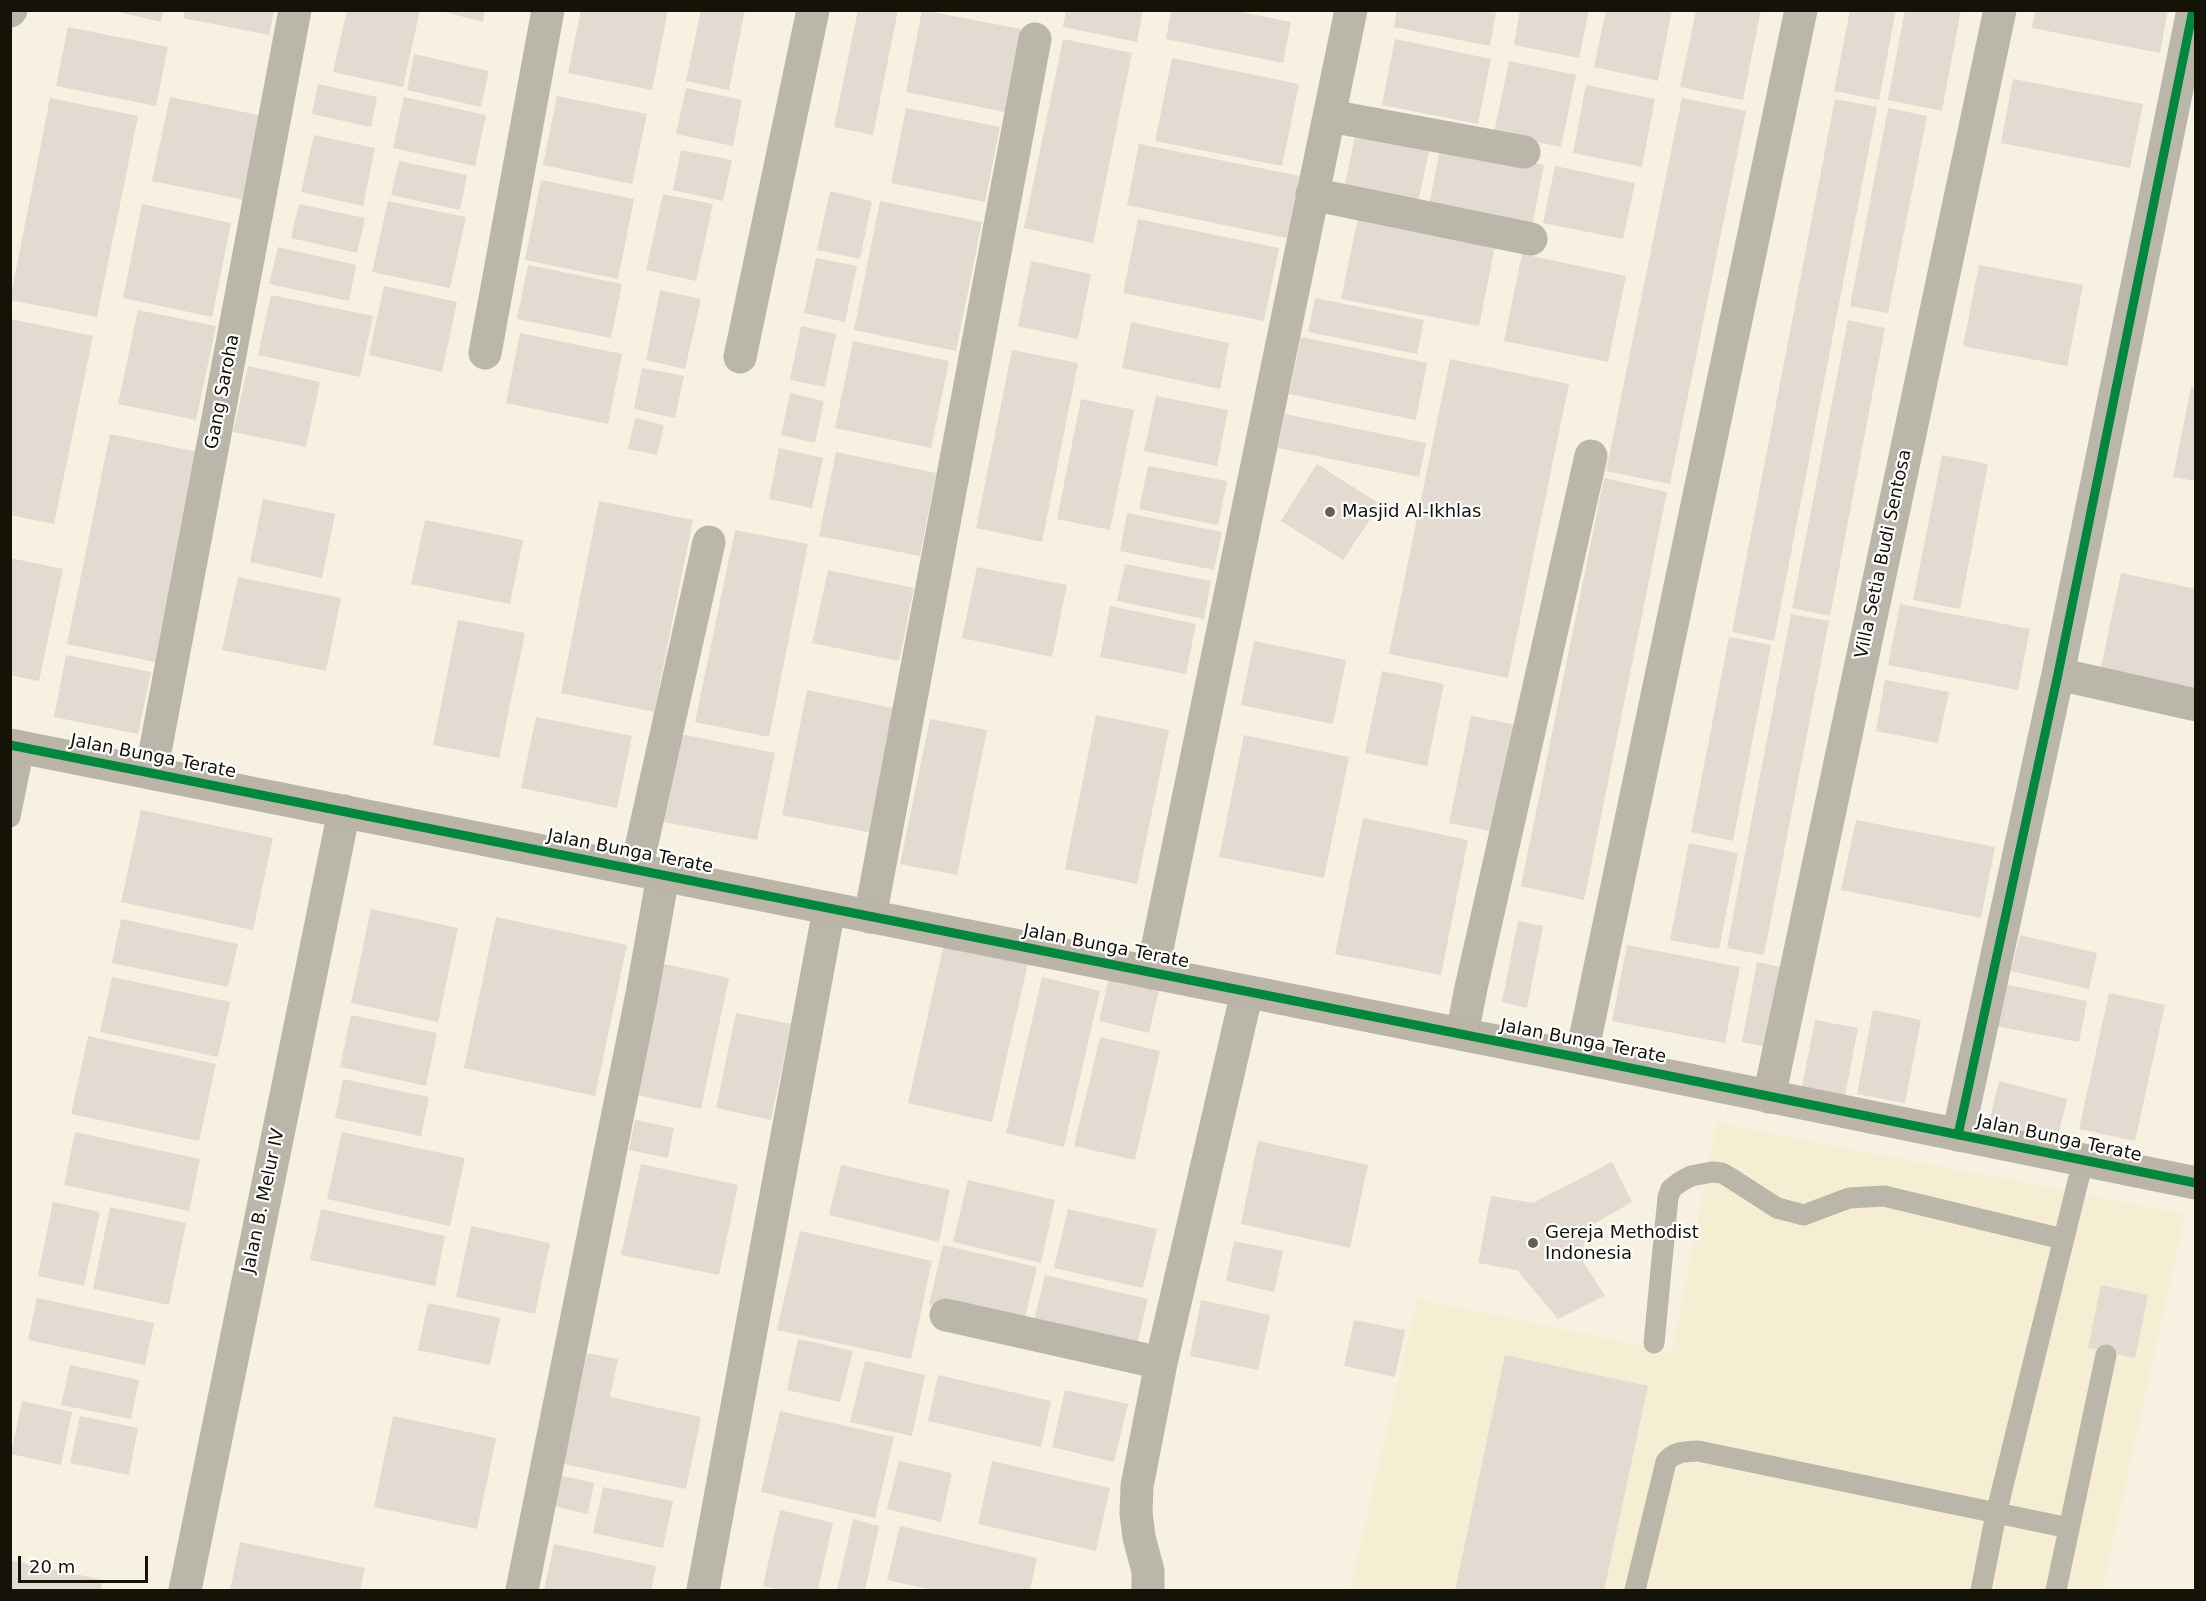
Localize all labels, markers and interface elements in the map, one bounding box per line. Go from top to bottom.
street label: Gang Saroha [201,333,245,451]
street label: Villa Setia Budi Sentosa [1851,447,1917,661]
place label: Masjid Al-Ikhlas [1342,501,1481,523]
marker: Masjid Al-Ikhlas [1323,505,1337,519]
street label: Jalan Bunga Terate [68,730,238,784]
street label: Jalan Bunga Terate [545,825,715,879]
street label: Jalan Bunga Terate [1021,920,1191,974]
street label: Jalan Bunga Terate [1498,1015,1668,1069]
street label: Jalan Bunga Terate [1974,1111,2144,1167]
street label: Jalan B. Melur IV [238,1127,290,1275]
place label: Gereja Methodist Indonesia [1545,1222,1699,1264]
marker: Gereja Methodist Indonesia [1526,1236,1540,1250]
scale bar [21,1544,152,1582]
text: 20 m [29,1556,75,1577]

